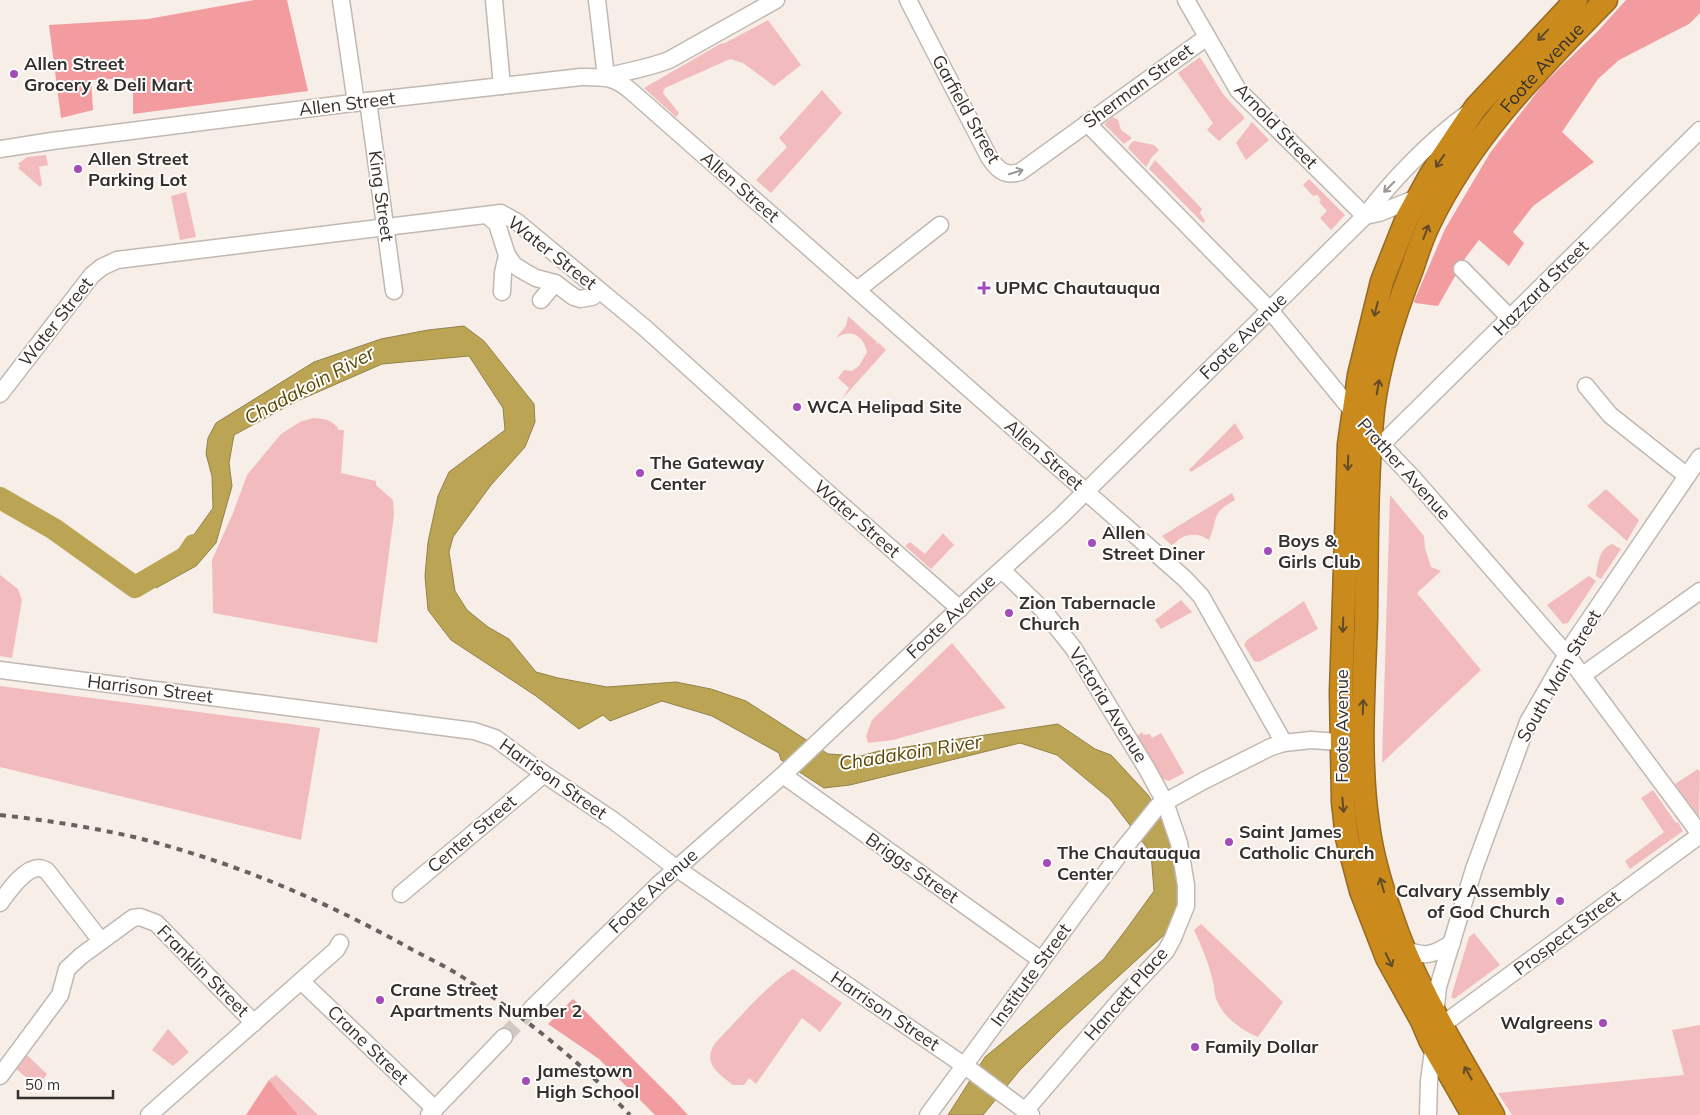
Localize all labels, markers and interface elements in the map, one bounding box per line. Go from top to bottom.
street label: Foote Avenue [1495,18,1589,117]
one-way arrow [1536,29,1549,41]
street label: Sherman Street [1078,38,1197,133]
street label: Garfield Street [927,50,1006,167]
place label: Allen Street Grocery & Deli Mart [24,52,193,96]
marker: Allen Street Grocery & Deli Mart [8,68,20,80]
street label: Arnold Street [1230,78,1323,173]
street label: Allen Street [298,86,396,121]
street label: Allen Street [696,146,784,227]
place label: Allen Street Parking Lot [88,147,189,191]
street label: King Street [364,149,399,243]
one-way arrow [1435,153,1445,167]
marker: Allen Street Parking Lot [72,163,84,175]
one-way arrow [1008,166,1024,176]
one-way arrow [1383,181,1395,193]
street label: Water Street [503,211,601,295]
one-way arrow [1421,225,1431,240]
street label: Hazzard Street [1488,235,1593,340]
street label: Water Street [14,273,98,371]
place label: UPMC Chautauqua [995,276,1160,299]
marker: UPMC Chautauqua [977,281,991,295]
street label: Foote Avenue [1194,288,1291,384]
one-way arrow [1370,300,1380,316]
water label: Chadakoin River [240,340,379,429]
one-way arrow [1373,379,1383,395]
place label: WCA Helipad Site [807,395,962,418]
marker: WCA Helipad Site [791,401,803,413]
street label: Prather Avenue [1353,413,1456,524]
street label: Allen Street [1000,414,1088,495]
place label: The Gateway Center [650,451,765,495]
one-way arrow [1343,454,1353,471]
marker: The Gateway Center [634,467,646,479]
street label: Water Street [809,475,905,562]
place label: Allen Street Diner [1102,521,1206,565]
place label: Boys & Girls Club [1278,529,1361,573]
marker: Allen Street Diner [1086,537,1098,549]
marker: Boys & Girls Club [1262,545,1274,557]
street label: Foote Avenue [901,569,1000,663]
place label: Zion Tabernacle Church [1019,591,1156,635]
street label: South Main Street [1511,605,1606,746]
marker: Zion Tabernacle Church [1003,607,1015,619]
one-way arrow [1339,617,1348,633]
street label: Victoria Avenue [1064,643,1153,766]
street label: Harrison Street [86,669,214,708]
street label: Foote Avenue [1330,669,1353,783]
one-way arrow [1359,699,1368,715]
water label: Chadakoin River [837,729,984,775]
street label: Harrison Street [495,733,612,824]
street label: Center Street [423,790,521,877]
one-way arrow [1339,797,1348,813]
place label: Saint James Catholic Church [1239,820,1375,864]
street label: Briggs Street [861,827,963,908]
marker: Saint James Catholic Church [1223,836,1235,848]
place label: The Chautauqua Center [1057,841,1201,885]
street label: Foote Avenue [604,843,702,938]
marker: The Chautauqua Center [1041,857,1053,869]
one-way arrow [1377,877,1387,893]
place label: Calvary Assembly of God Church [1396,879,1550,923]
street label: Prospect Street [1509,885,1625,980]
marker: Calvary Assembly of God Church [1554,895,1566,907]
street label: Institute Street [985,919,1076,1031]
street label: Franklin Street [153,920,254,1021]
street label: Hancett Place [1079,942,1172,1045]
one-way arrow [1385,952,1394,967]
street label: Harrison Street [827,966,944,1055]
place label: Crane Street Apartments Number 2 [390,978,582,1022]
marker: Crane Street Apartments Number 2 [374,994,386,1006]
street label: Crane Street [323,1000,414,1089]
place label: Walgreens [1500,1011,1593,1034]
marker: Walgreens [1597,1017,1609,1029]
place label: Family Dollar [1205,1035,1319,1058]
marker: Family Dollar [1189,1041,1201,1053]
place label: Jamestown High School [536,1059,639,1103]
one-way arrow [1463,1066,1473,1080]
scale bar [18,1068,112,1100]
text: 50 m [25,1075,60,1094]
marker: Jamestown High School [520,1075,532,1087]

